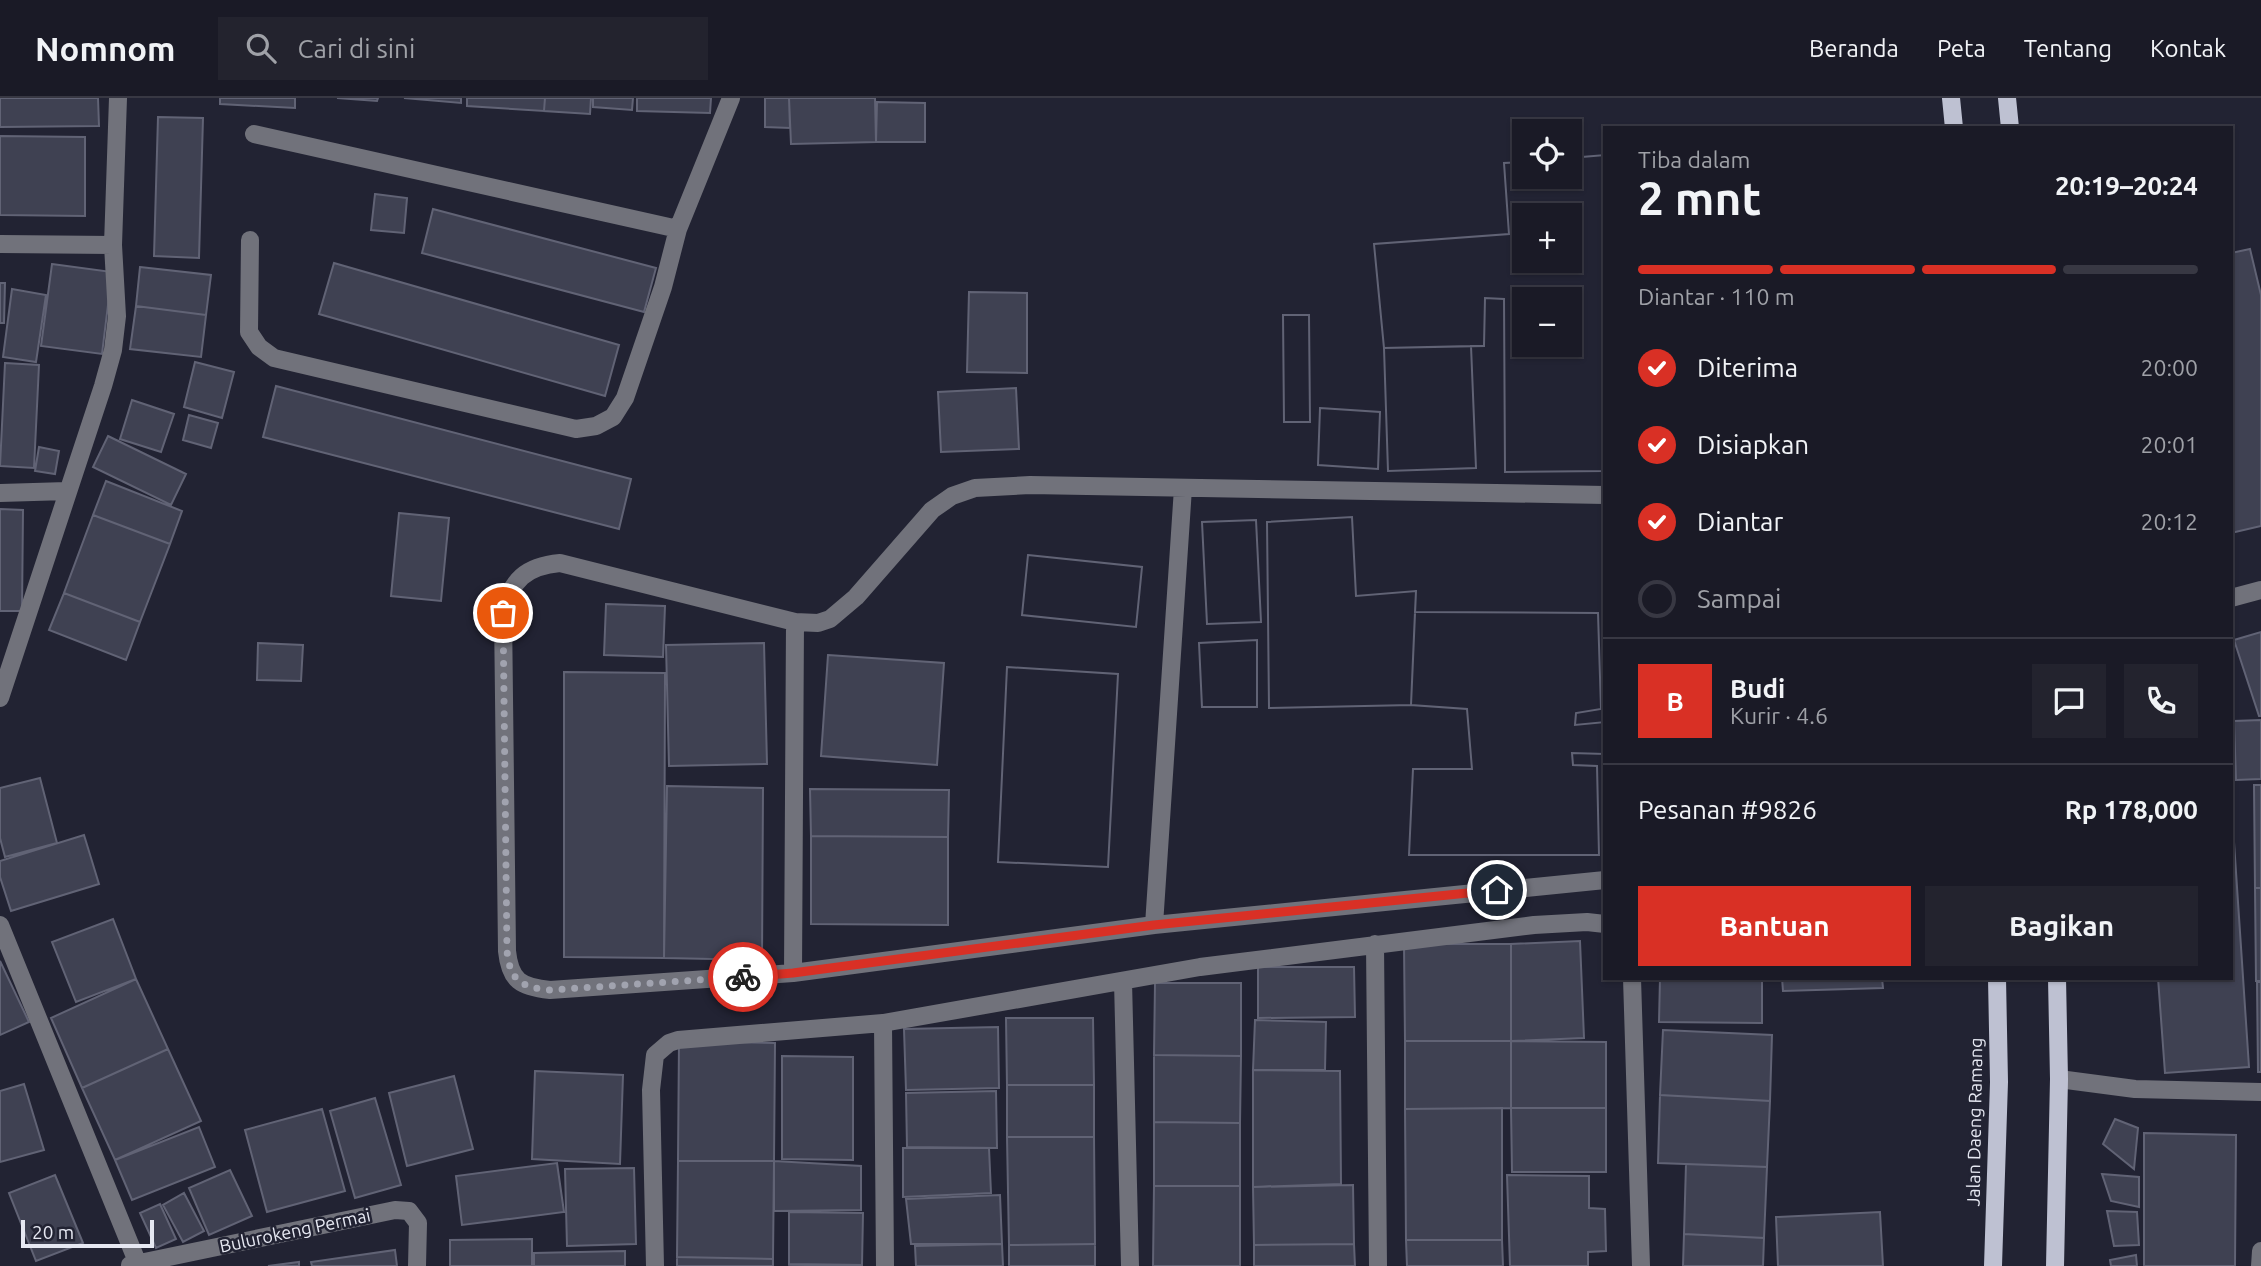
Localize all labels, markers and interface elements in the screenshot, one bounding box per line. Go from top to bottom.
search box [218,17,708,80]
icon: search [242,29,280,67]
text: Nomnom [35,30,176,67]
text: Cari di sini [298,34,415,63]
text: Beranda [1809,35,1899,62]
text: Peta [1937,35,1986,62]
text: Tentang [2024,35,2112,62]
text: Kontak [2150,35,2226,62]
map controls [1512,119,1582,357]
button: locate [1512,119,1582,189]
text: Tiba dalam [1638,147,1750,172]
text: 20:19–20:24 [2055,171,2198,200]
text: 2 mnt [1638,172,1761,224]
button: + [1512,203,1582,273]
text: Diantar · 110 m [1638,284,1795,309]
button: − [1512,287,1582,357]
icon: check [1638,349,1676,387]
text: Diterima [1697,353,1798,382]
text: 20:00 [2140,355,2198,380]
icon: check [1638,426,1676,464]
text: Disiapkan [1697,430,1809,459]
text: 20:01 [2140,432,2198,457]
icon: check [1638,503,1676,541]
text: Diantar [1697,507,1783,536]
text: 20:12 [2140,509,2198,534]
pin [473,583,533,643]
text: Sampai [1697,584,1781,613]
icon: bag [484,594,522,632]
button: chat [2032,664,2106,738]
button: phone [2124,664,2198,738]
text: Budi [1730,674,1785,703]
text: B [1666,687,1684,716]
text: Kurir · 4.6 [1730,703,1828,728]
text: Pesanan #9826 [1638,795,1817,824]
text: Rp 178,000 [2065,795,2198,824]
pin [1467,860,1527,920]
icon: home [1478,871,1516,909]
button: Bantuan [1638,886,1911,966]
button: Bagikan [1925,886,2198,966]
courier [708,942,778,1012]
icon: bike [724,958,762,996]
street label: Jalan Daeng Ramang [1963,1037,1985,1207]
street label: Bulurokeng Permai [217,1204,372,1256]
scale bar [21,1217,154,1249]
text: 20 m [32,1221,74,1243]

